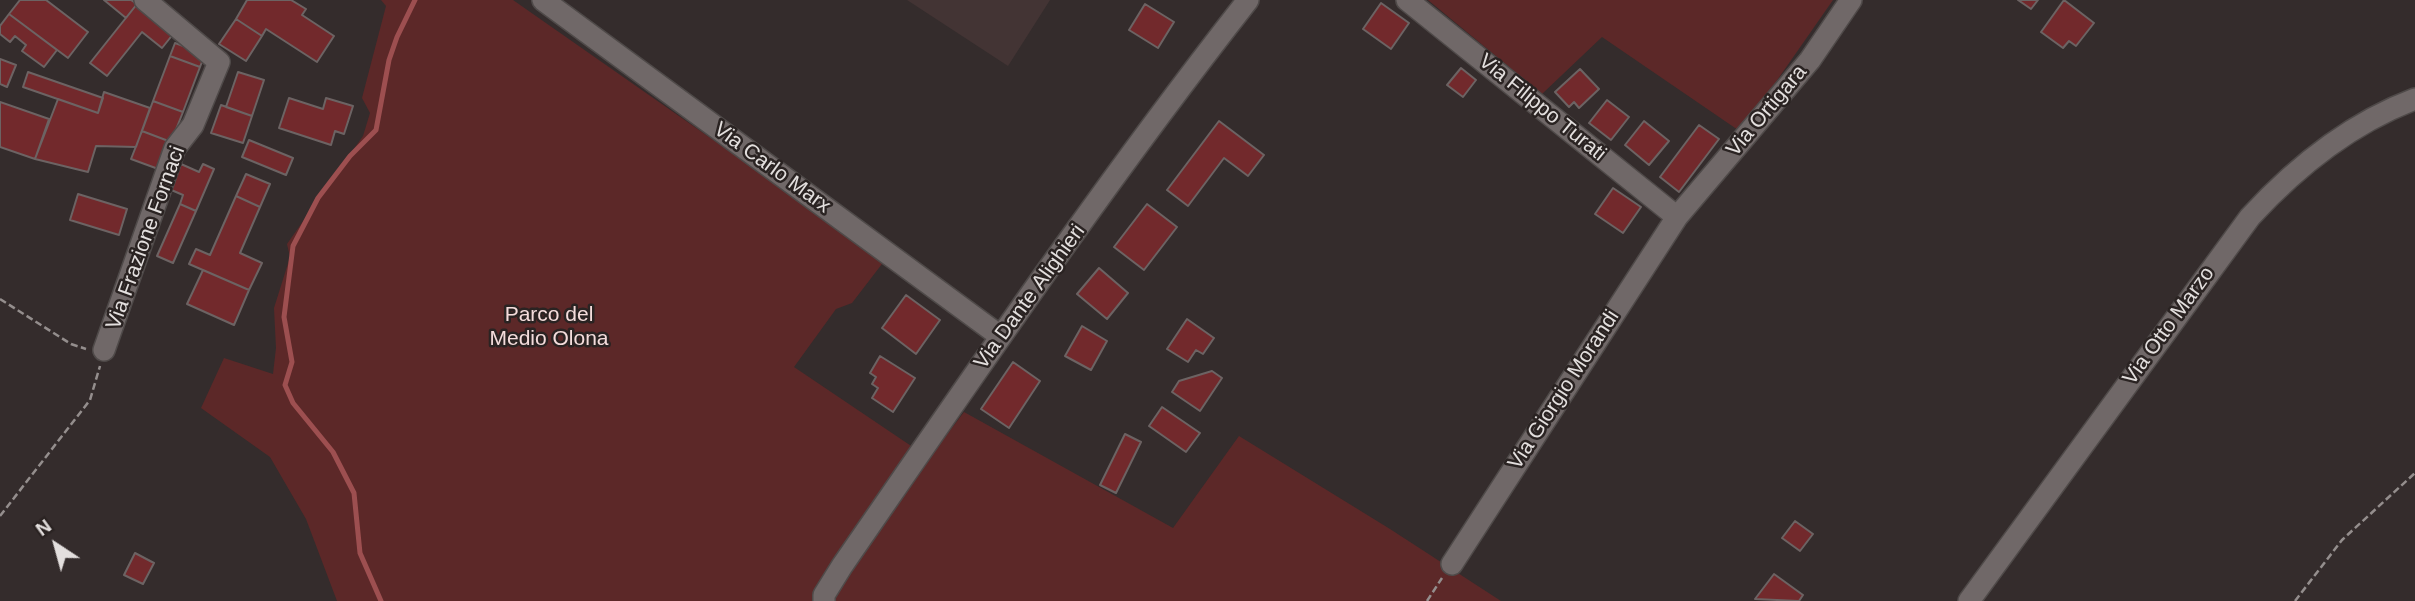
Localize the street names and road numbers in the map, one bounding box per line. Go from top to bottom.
street label: Via Filippo Turati [1473,49,1611,167]
street label: Via Ortigara [1721,60,1813,162]
street label: Via Carlo Marx [709,117,835,219]
street label: Via Frazione Fornaci [101,143,191,333]
street label: Via Dante Alighieri [969,220,1091,374]
street label: Via Otto Marzo [2118,262,2220,390]
street label: Via Giorgio Morandi [1503,305,1625,475]

